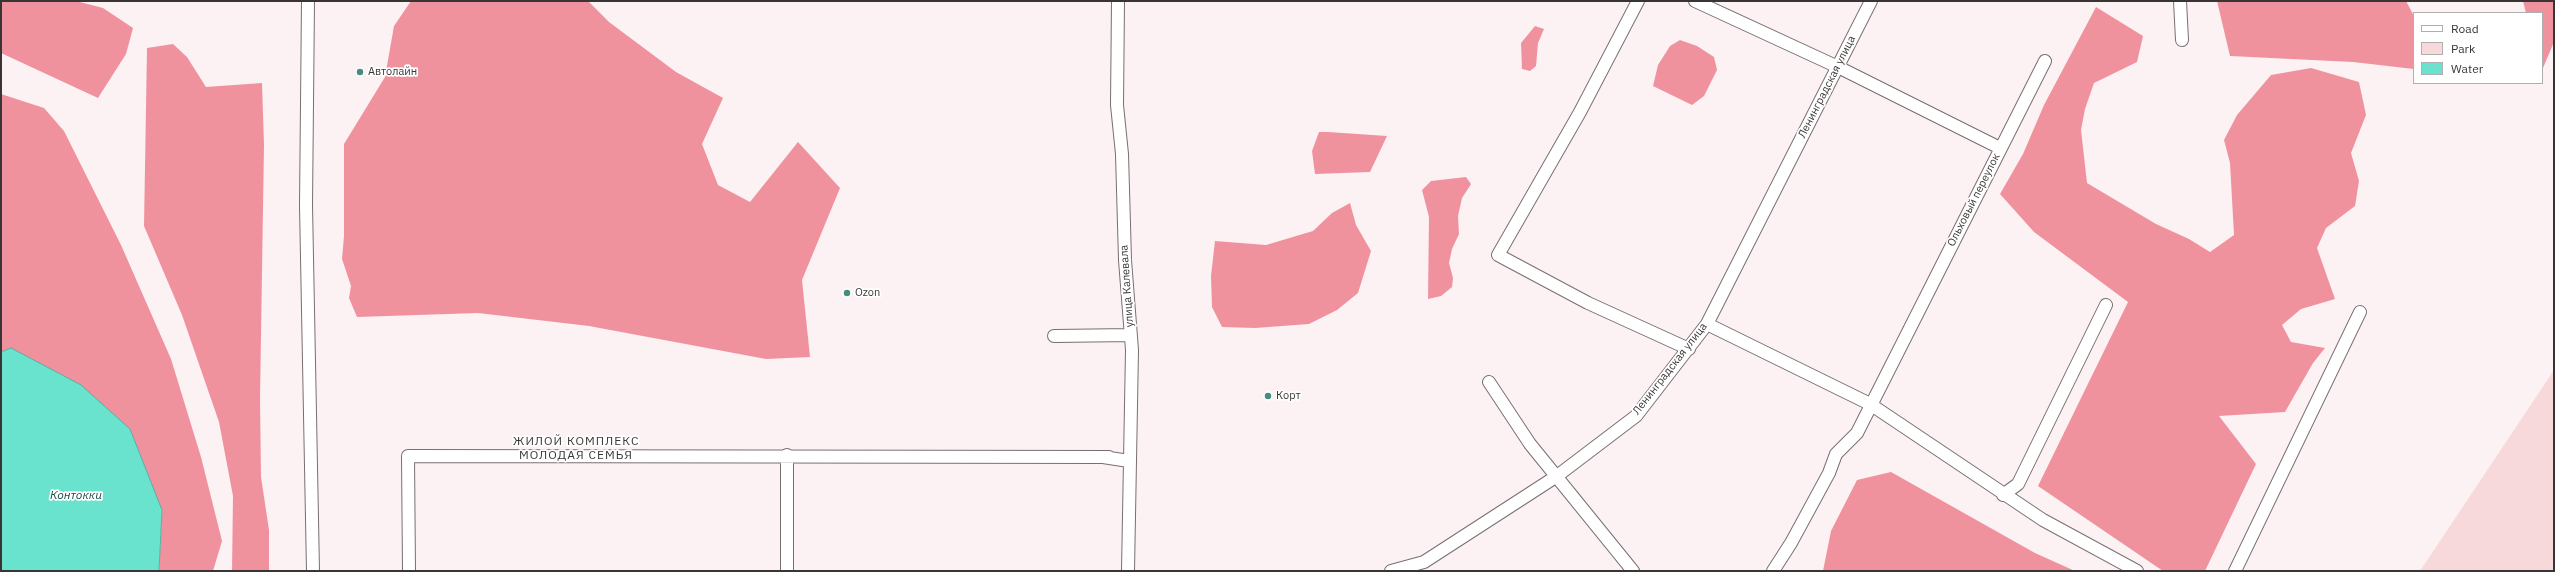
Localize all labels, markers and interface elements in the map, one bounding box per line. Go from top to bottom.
legend [2413,12,2543,84]
text: Road [2451,21,2479,36]
street label: Ленинградская улица [1795,34,1859,140]
text: Park [2451,41,2475,56]
text: Water [2451,61,2483,76]
place label: Автолайн [368,65,417,79]
marker: Автолайн [355,67,365,77]
street label: Ольховый переулок [1945,151,2003,249]
street label: улица Калевала [1118,244,1136,328]
place label: Ozon [855,286,880,300]
marker: Ozon [842,288,852,298]
street label: Ленинградская улица [1630,320,1710,418]
place label: Корт [1276,389,1301,403]
marker: Корт [1263,391,1273,401]
district label: ЖИЛОЙ КОМПЛЕКС МОЛОДАЯ СЕМЬЯ [513,435,639,463]
water label: Контокки [50,489,102,503]

